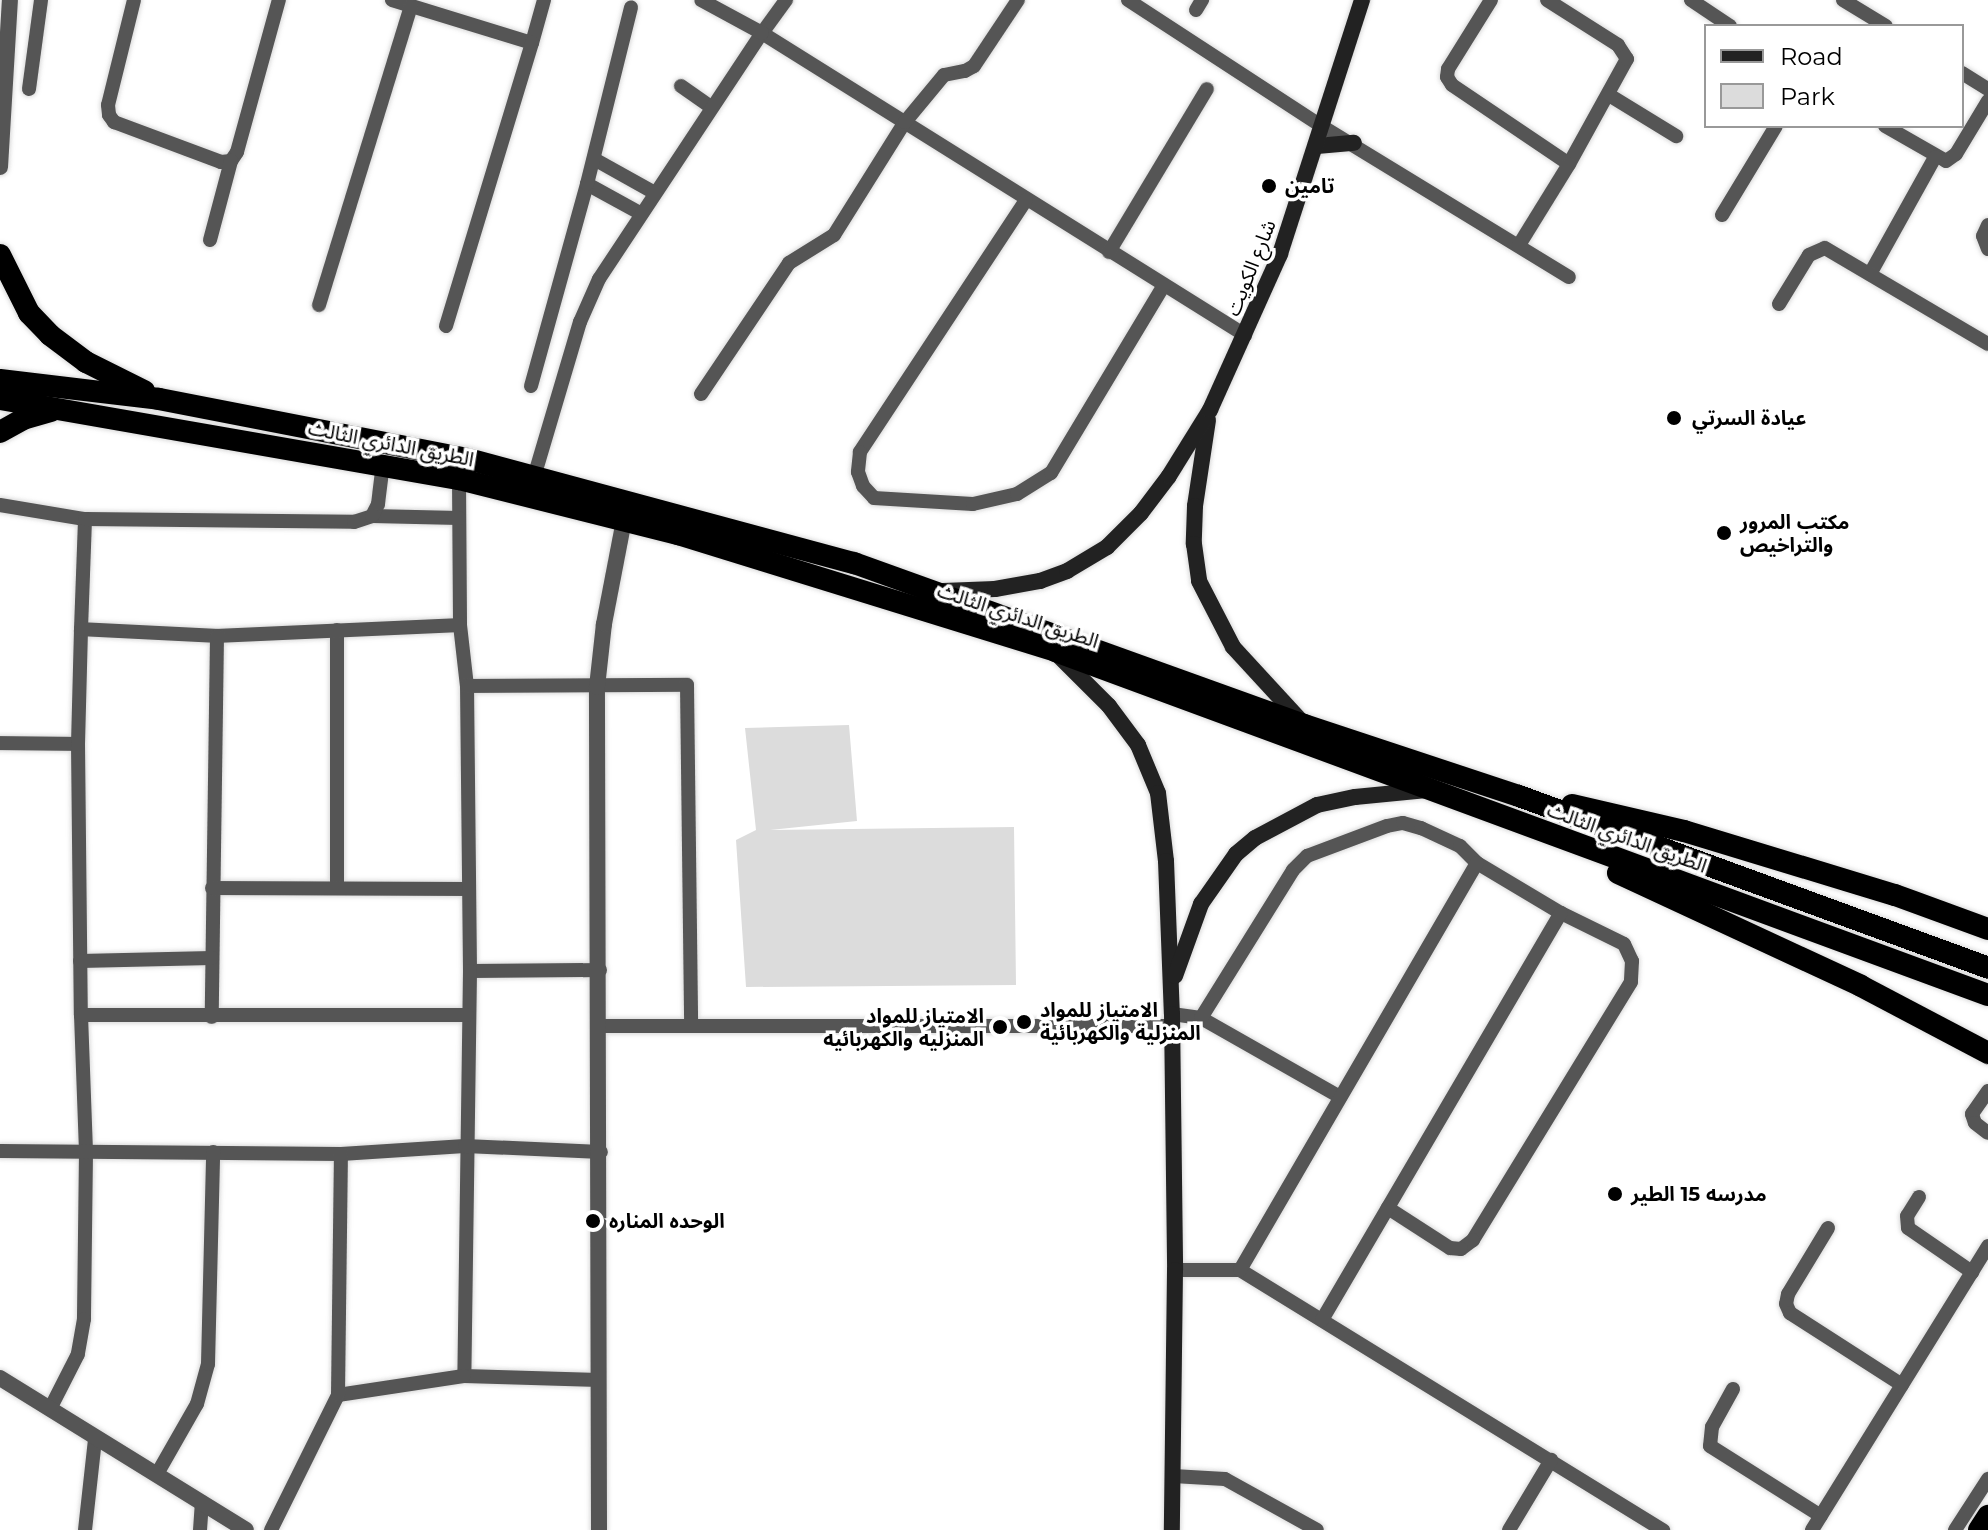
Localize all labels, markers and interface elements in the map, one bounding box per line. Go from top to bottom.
legend [1704,24,1964,128]
text: Road [1780,42,1843,71]
text: Park [1780,82,1835,111]
place label: تامين [1285,174,1334,198]
marker: تامين [1260,177,1278,195]
street label: شارع الكويت [1221,216,1281,320]
place label: عيادة السرتي [1692,406,1806,430]
marker: عيادة السرتي [1663,407,1685,429]
street label: الطريق الدائري الثالث [306,416,476,472]
place label: مكتب المرور والتراخيص [1740,510,1849,557]
marker: مكتب المرور والتراخيص [1715,524,1733,542]
street label: الطريق الدائري الثالث [934,579,1102,653]
street label: الطريق الدائري الثالث [1544,798,1710,878]
place label: الامتياز للمواد المنزلية والكهربائية [1040,998,1201,1045]
place label: الامتياز للمواد المنزليه والكهربائيه [823,1004,984,1051]
marker: الامتياز للمواد المنزلية والكهربائية [1015,1013,1033,1031]
marker: الامتياز للمواد المنزليه والكهربائيه [991,1018,1009,1036]
place label: مدرسه 15 الطير [1631,1182,1767,1206]
marker: مدرسه 15 الطير [1606,1185,1624,1203]
place label: الوحده المناره [609,1209,725,1233]
marker: الوحده المناره [584,1212,602,1230]

